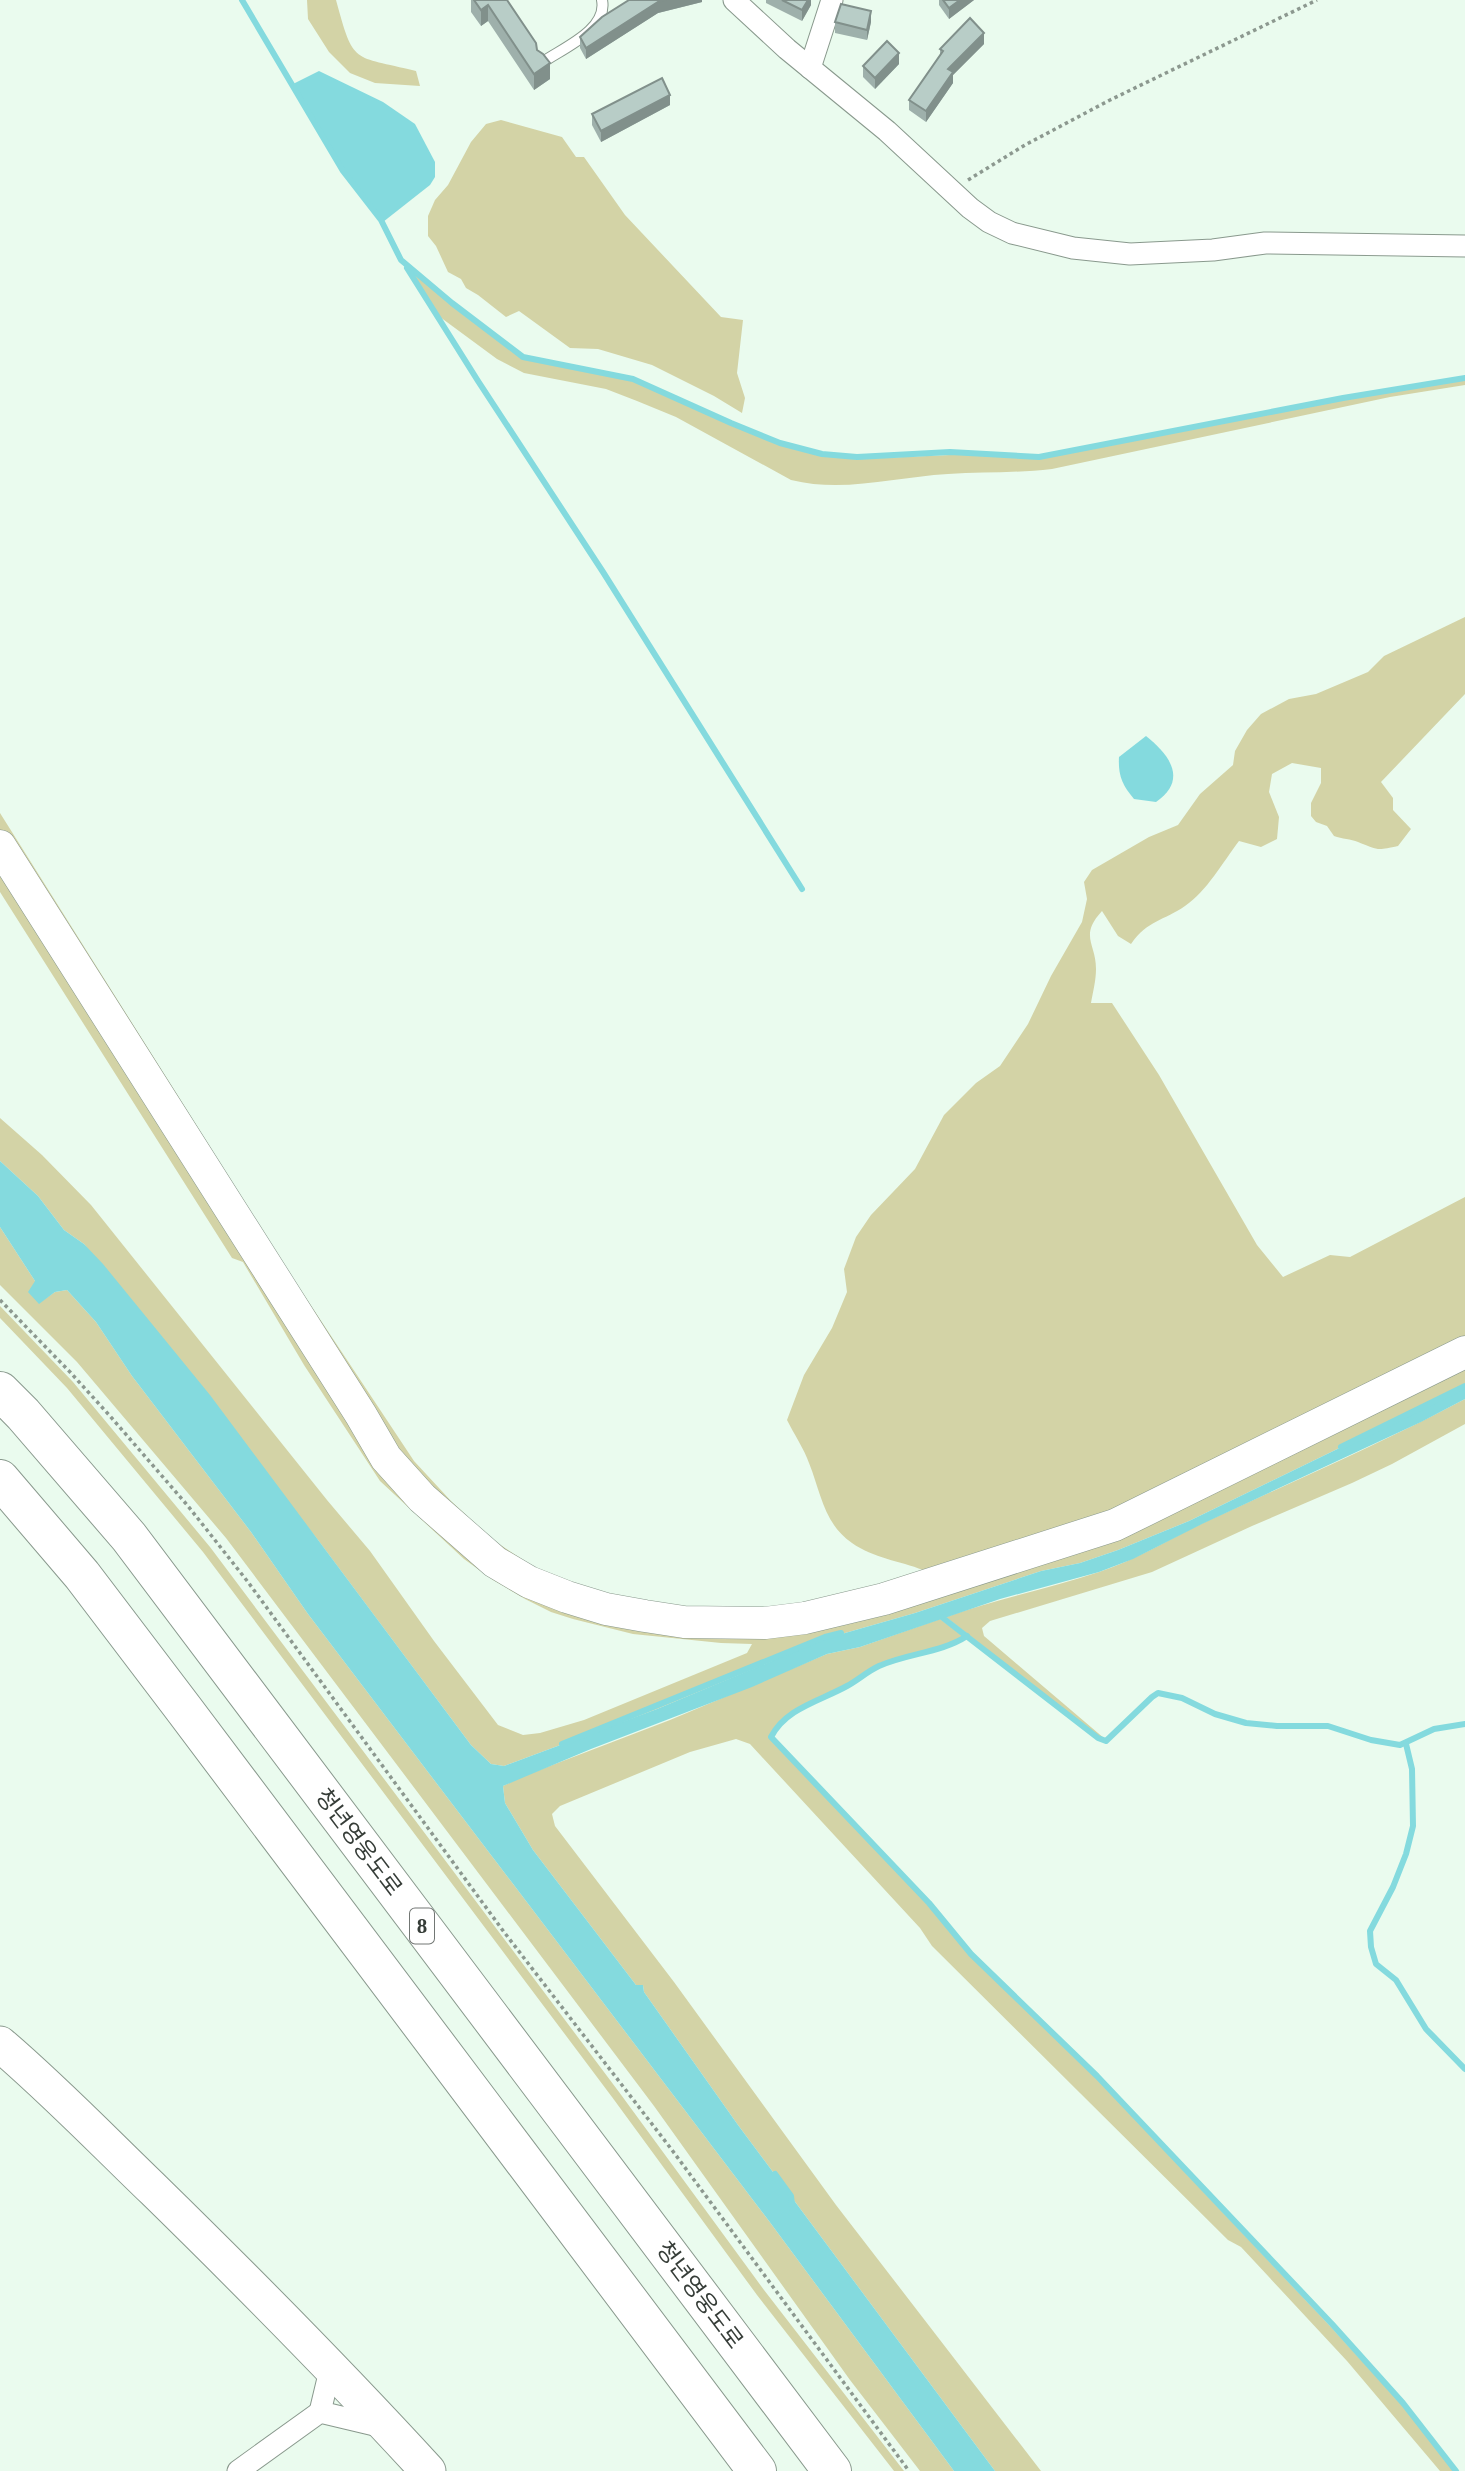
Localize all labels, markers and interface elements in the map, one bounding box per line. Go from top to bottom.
street label: 청년영웅도로 [310,1784,407,1901]
road number: 8 [410,1909,434,1944]
street label: 청년영웅도로 [651,2237,748,2354]

